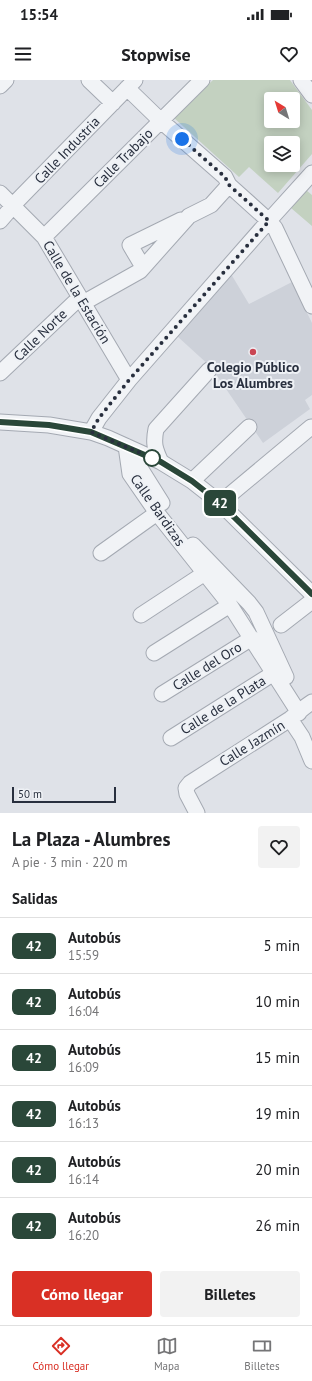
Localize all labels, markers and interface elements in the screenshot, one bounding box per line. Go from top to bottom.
text: 15:54 [20,5,58,24]
icon: menu [12,43,34,65]
text: Stopwise [121,43,191,66]
icon: heart [278,43,300,65]
north arrow [264,92,300,128]
map controls [264,92,300,172]
street label: Calle Industria [30,113,104,187]
street label: Calle Trabajo [89,124,157,192]
your location [172,129,192,149]
button: layers [264,136,300,172]
street label: Calle de la Estación [39,237,115,347]
street label: Calle Norte [9,305,71,365]
marker: Colegio Público Los Alumbres [248,347,258,357]
place label: Colegio Público Los Alumbres [207,358,300,392]
unlabelled marker [143,449,161,467]
street label: Calle Bardizas [127,470,190,550]
line badge: 42 [202,490,238,516]
text: 42 [212,494,228,512]
street label: Calle del Oro [169,638,245,694]
street label: Calle de la Plata [177,672,269,738]
street label: Calle Jazmín [216,716,288,770]
scale bar [12,785,116,804]
text: 50 m [18,787,42,801]
button: heart [258,826,300,868]
text: La Plaza - Alumbres [12,827,170,851]
text: A pie · 3 min · 220 m [12,854,127,871]
text: Salidas [12,889,58,908]
text: Autobús [68,928,121,947]
text: 5 min [263,936,300,955]
text: 42 [26,937,42,955]
text: 15:59 [68,947,99,964]
text: Autobús [68,984,121,1003]
text: 10 min [255,992,300,1011]
text: 42 [26,993,42,1011]
text: 16:04 [68,1003,99,1020]
text: Autobús [68,1040,121,1059]
text: 15 min [255,1048,300,1067]
text: 42 [26,1049,42,1067]
text: 16:09 [68,1059,99,1076]
text: Autobús [68,1096,121,1115]
text: 19 min [255,1104,300,1123]
text: 42 [26,1105,42,1123]
text: 16:13 [68,1115,99,1132]
text: Autobús [68,1152,121,1171]
text: 20 min [255,1160,300,1179]
text: 42 [26,1161,42,1179]
text: 16:14 [68,1171,99,1188]
text: Autobús [68,1208,121,1227]
text: 26 min [255,1216,300,1235]
text: 42 [26,1217,42,1235]
text: 16:20 [68,1227,99,1244]
button: Cómo llegar [12,1271,152,1317]
button: Billetes [160,1271,300,1317]
tab: Cómo llegar [32,1335,89,1373]
tab: Mapa [154,1335,179,1373]
tab: Billetes [244,1335,280,1373]

